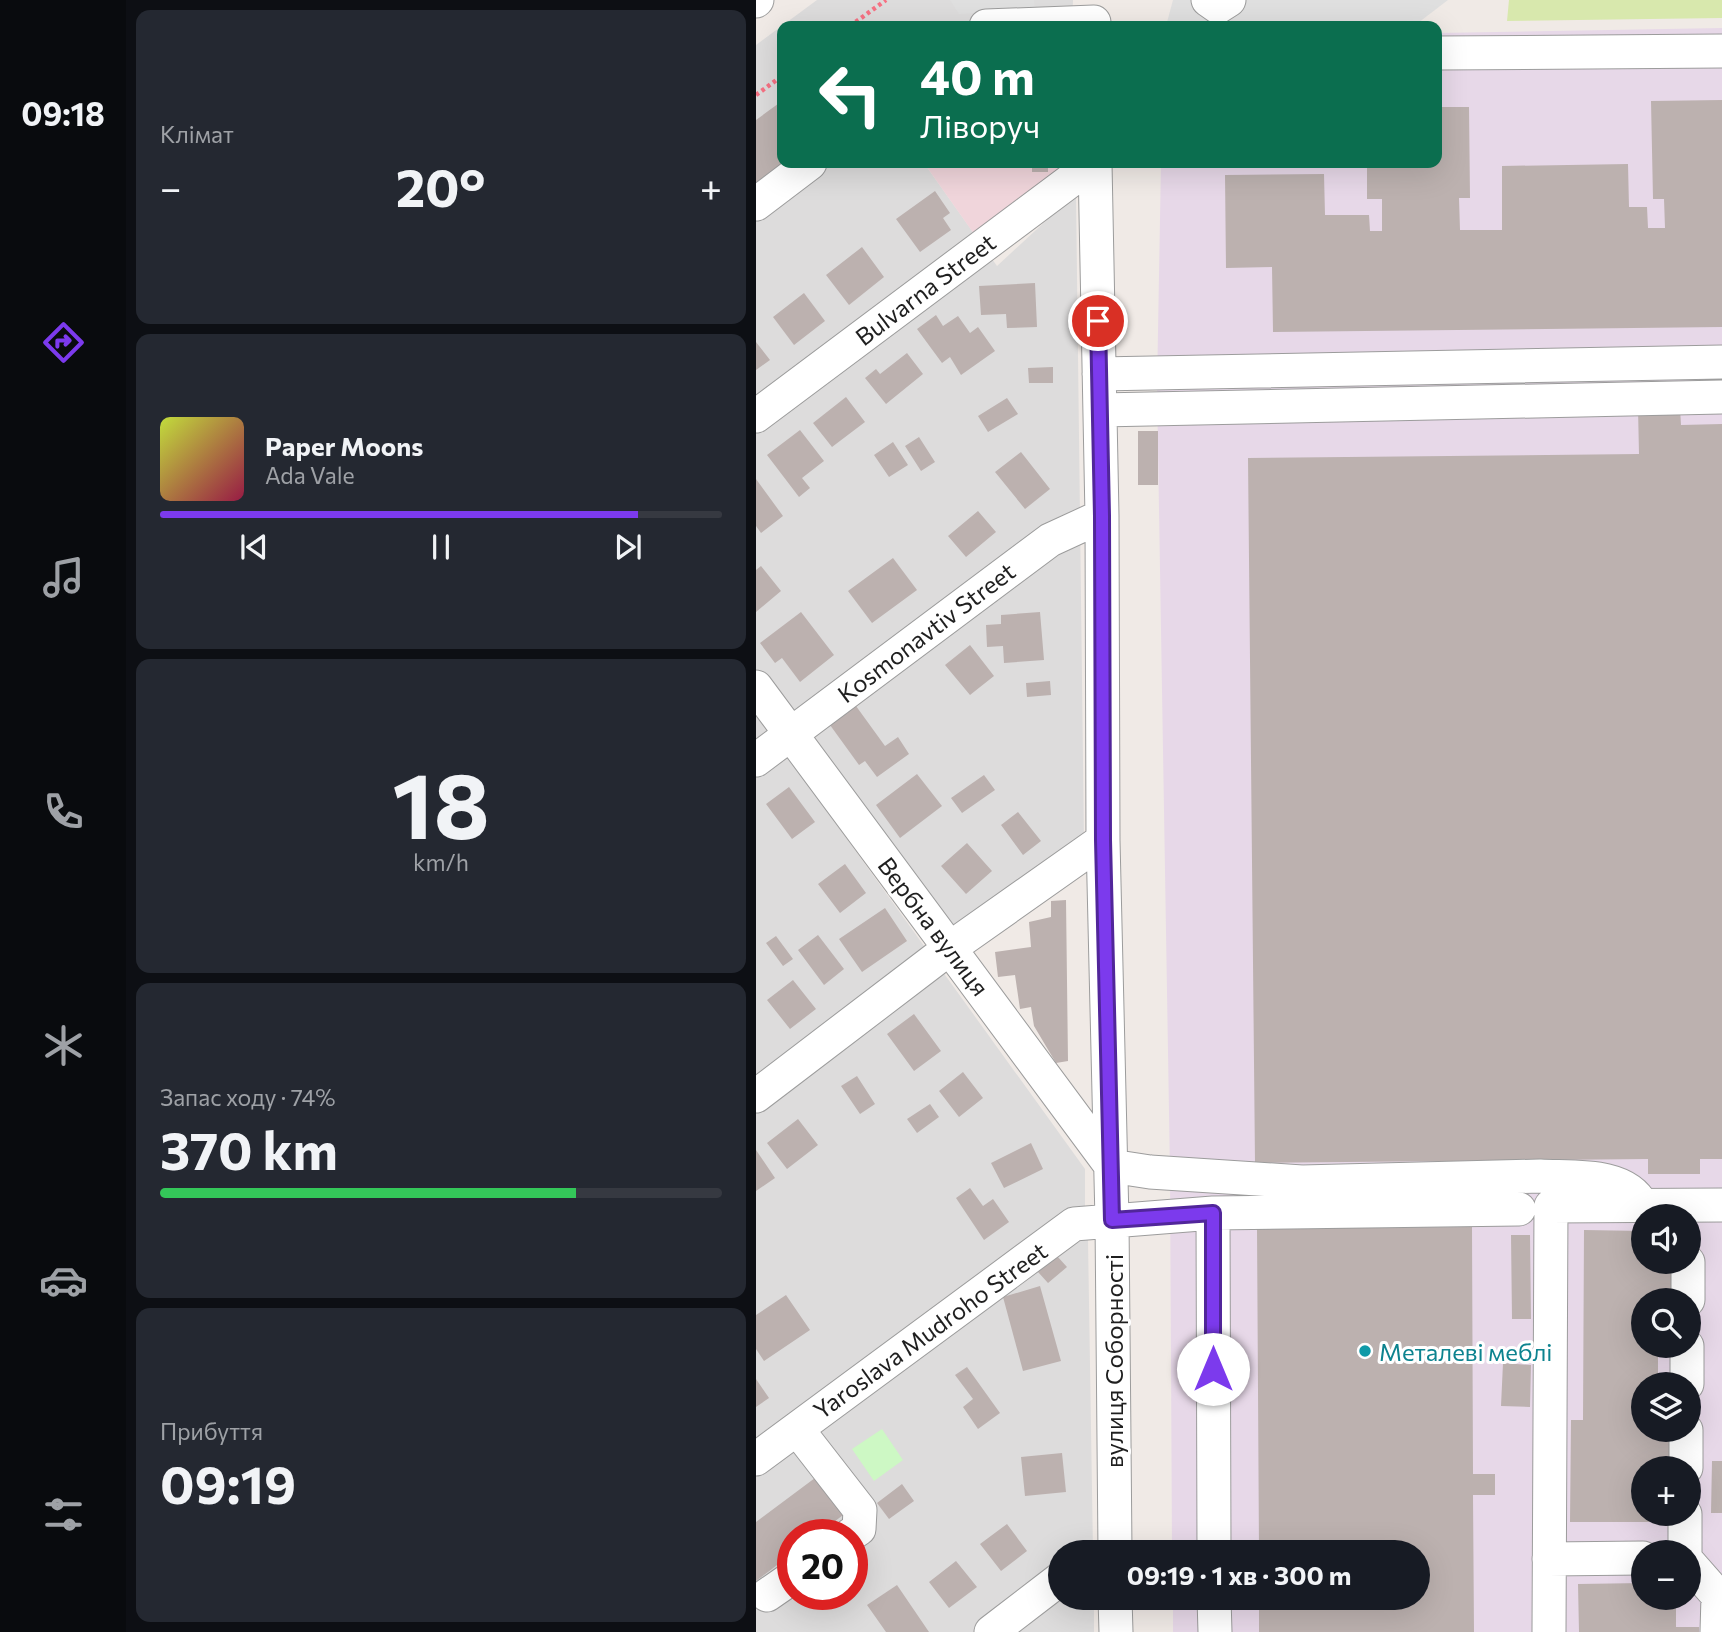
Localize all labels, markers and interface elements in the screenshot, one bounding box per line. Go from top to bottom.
text: 40 m [920,45,1035,105]
icon: left [805,49,896,140]
text: 09:18 [21,93,105,133]
text: Ліворуч [920,105,1040,145]
text: Клімат [160,120,234,148]
text: 20° [396,154,486,218]
text: − [160,163,182,210]
text: + [700,163,722,210]
street label: Bulvarna Street [849,227,1001,351]
pin [1068,291,1128,351]
icon: arrive [1079,302,1117,340]
icon: directions [39,318,88,367]
text: Paper Moons [265,430,423,461]
text: Ada Vale [265,461,355,489]
icon: previous [235,528,273,566]
icon: pause [422,528,460,566]
icon: next [609,528,647,566]
icon: music [39,553,88,602]
street label: Kosmonavtiv Street [832,556,1021,708]
text: 18 [392,746,490,858]
icon: phone [39,787,88,836]
text: km/h [413,848,469,876]
street label: Вербна вулиця [872,851,996,1001]
icon: climate [39,1021,88,1070]
text: Запас ходу · 74% [160,1083,335,1111]
text: 370 km [160,1117,338,1181]
map controls [1631,1204,1701,1610]
button: sound [1631,1204,1701,1274]
street label: Yaroslava Mudroho Street [807,1235,1053,1425]
street label: вулиця Соборності [1099,1254,1128,1468]
icon: car [39,1256,88,1305]
button: search [1631,1288,1701,1358]
position arrow [1176,1332,1250,1406]
place label: Металеві меблі [1379,1337,1552,1366]
marker: Металеві меблі [1357,1343,1373,1359]
button: layers [1631,1372,1701,1442]
text: Прибуття [160,1417,263,1445]
text: 09:19 [160,1451,296,1515]
button: + [1631,1456,1701,1526]
icon: filters [39,1490,88,1539]
speed limit sign: 20 [777,1519,868,1610]
button: − [1631,1540,1701,1610]
text: 09:19 · 1 хв · 300 m [1127,1559,1351,1590]

